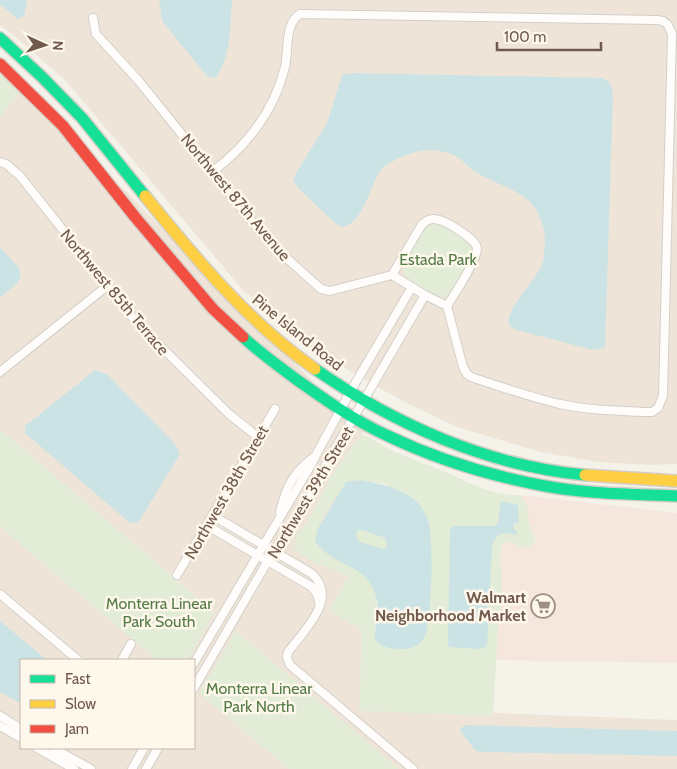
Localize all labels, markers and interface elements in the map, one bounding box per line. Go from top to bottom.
north arrow [20,20,70,70]
scale bar [497,20,601,52]
text: 100 m [504,28,546,46]
text: N [49,40,67,51]
street label: Northwest 87th Avenue [177,130,294,265]
street label: Northwest 85th Terrace [56,225,173,359]
park label: Estada Park [399,250,478,269]
street label: Pine Island Road [248,290,347,375]
street label: Northwest 38th Street [180,421,273,563]
street label: Northwest 39th Street [263,422,358,562]
place label: Walmart Neighborhood Market [375,588,526,625]
supermarket icon: Walmart Neighborhood Market [530,593,556,619]
park label: Monterra Linear Park South [106,594,213,631]
legend [20,659,195,749]
text: Fast [65,670,90,688]
park label: Monterra Linear Park North [206,679,313,716]
text: Slow [65,695,96,713]
text: Jam [64,720,89,738]

